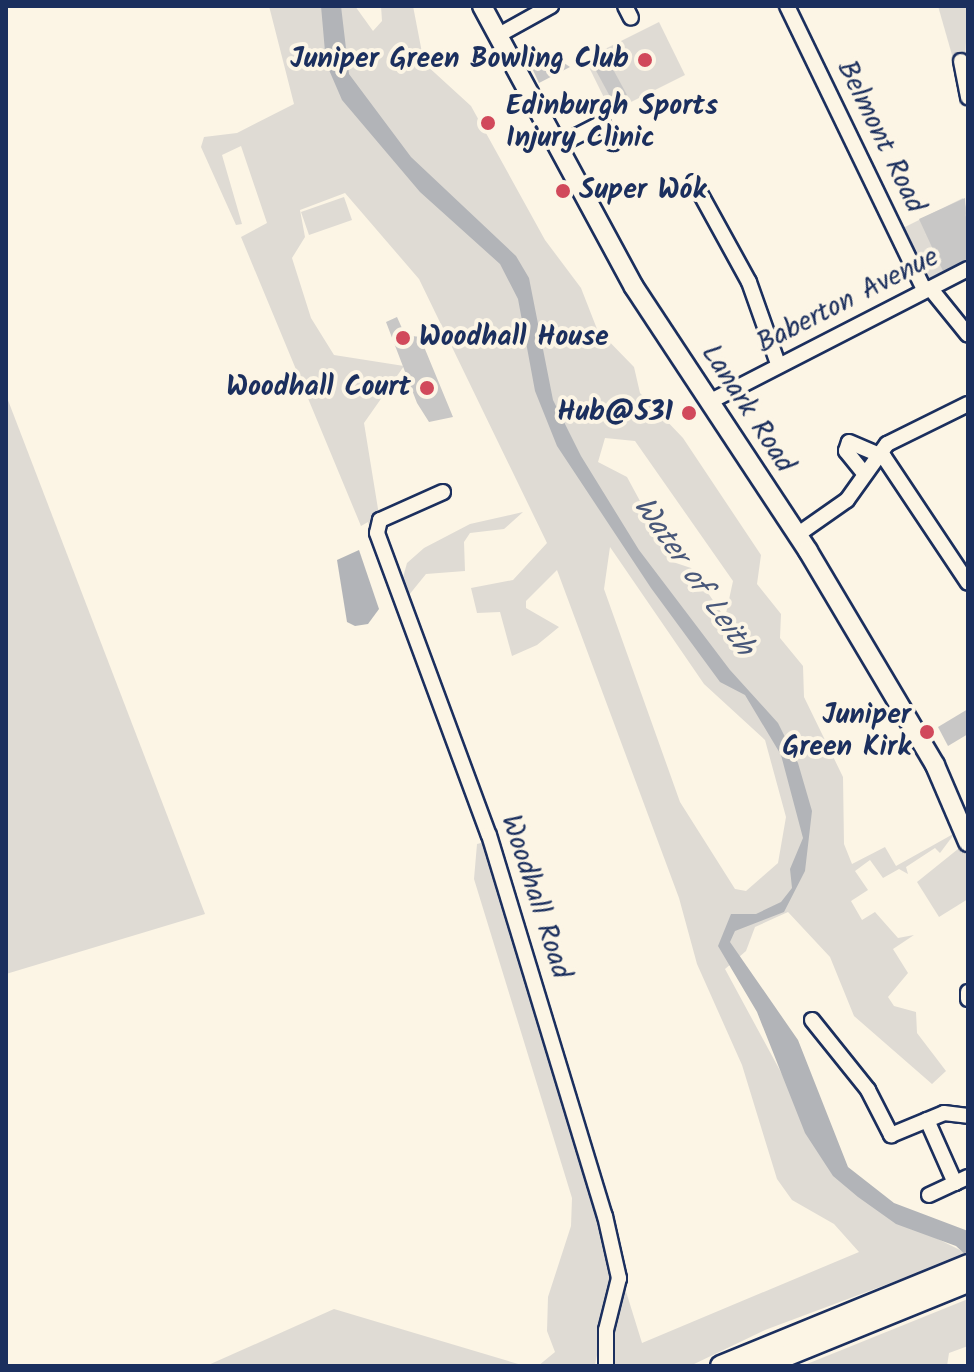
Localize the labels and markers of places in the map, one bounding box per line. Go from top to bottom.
place label: Juniper Green Bowling Club [290,43,629,77]
marker: Juniper Green Bowling Club [636,51,654,69]
place label: Edinburgh Sports Injury Clinic [506,90,718,156]
marker: Edinburgh Sports Injury Clinic [477,112,499,134]
place label: Super Wok [579,174,706,208]
marker: Super Wok [554,182,572,200]
place label: Woodhall House [419,321,609,355]
marker: Woodhall House [394,329,412,347]
place label: Woodhall Court [226,371,411,405]
marker: Woodhall Court [418,379,436,397]
place label: Hub@531 [557,396,673,430]
marker: Hub@531 [680,404,698,422]
place label: Juniper Green Kirk [782,699,911,765]
marker: Juniper Green Kirk [918,723,936,741]

